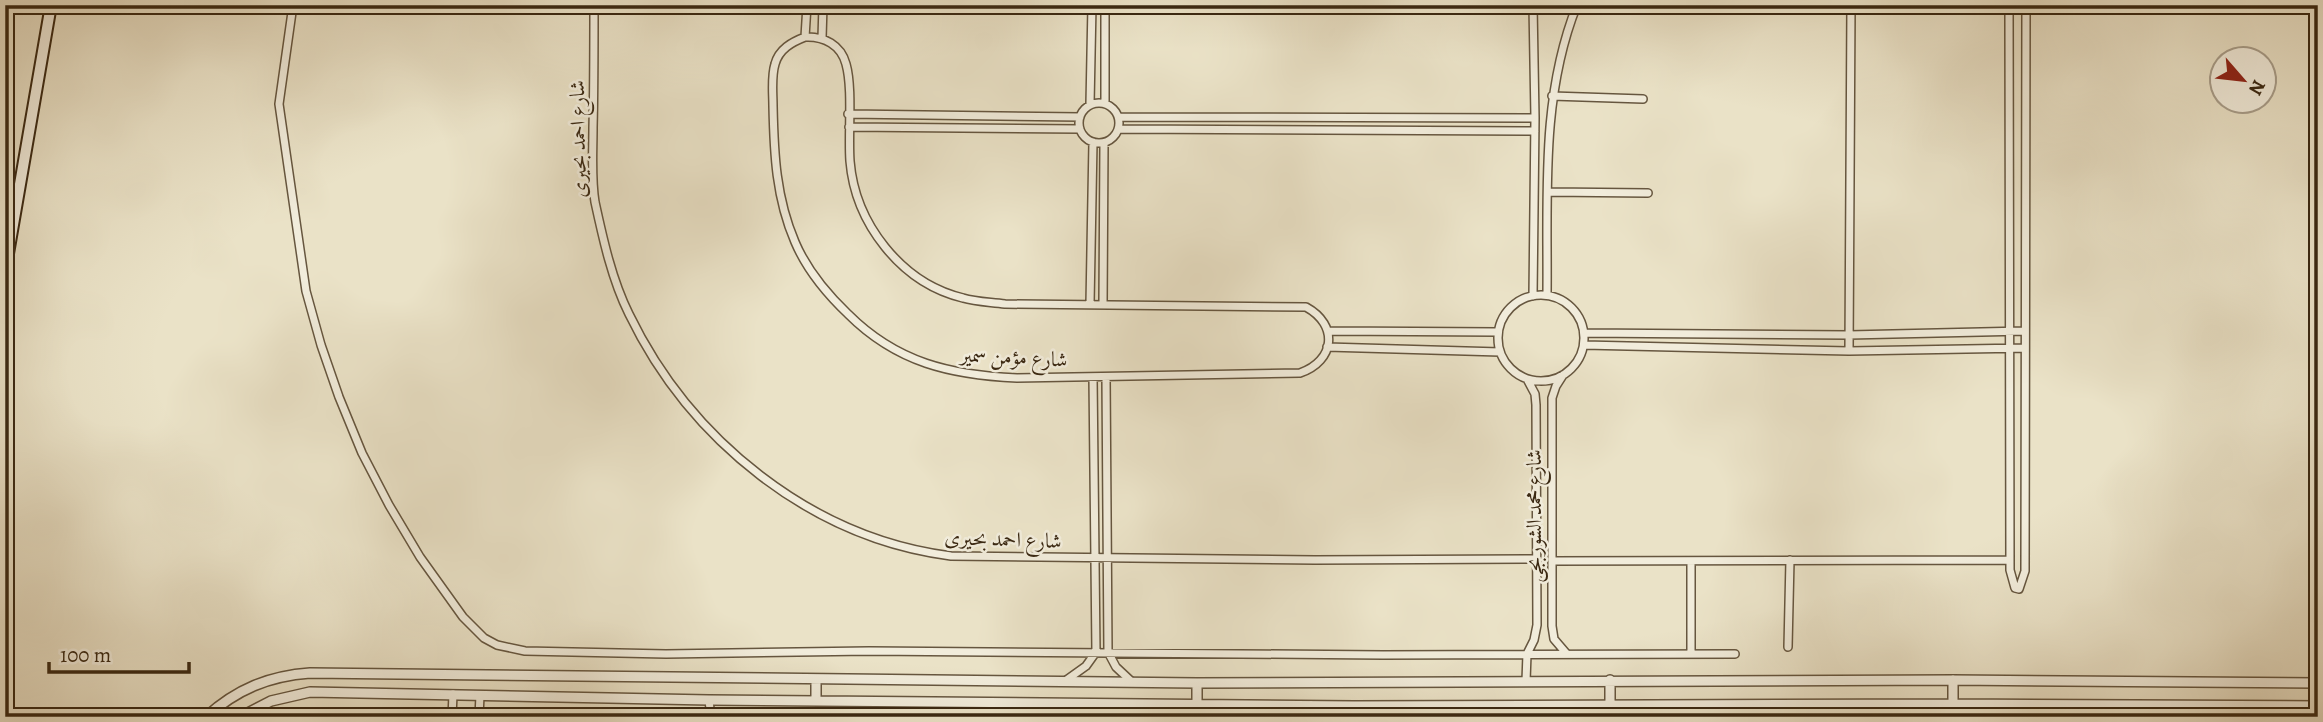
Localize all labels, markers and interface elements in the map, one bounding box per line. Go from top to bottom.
north arrow [2208,46,2278,116]
text: N [2242,75,2272,100]
street label: شارع احمد بحيرى [563,80,597,198]
street label: شارع مؤمن سمير [957,340,1068,378]
street label: شارع محمد الشوربجى [1520,449,1552,583]
street label: شارع احمد بحيرى [944,523,1062,559]
scale bar [49,631,189,675]
text: 100 m [60,641,111,669]

